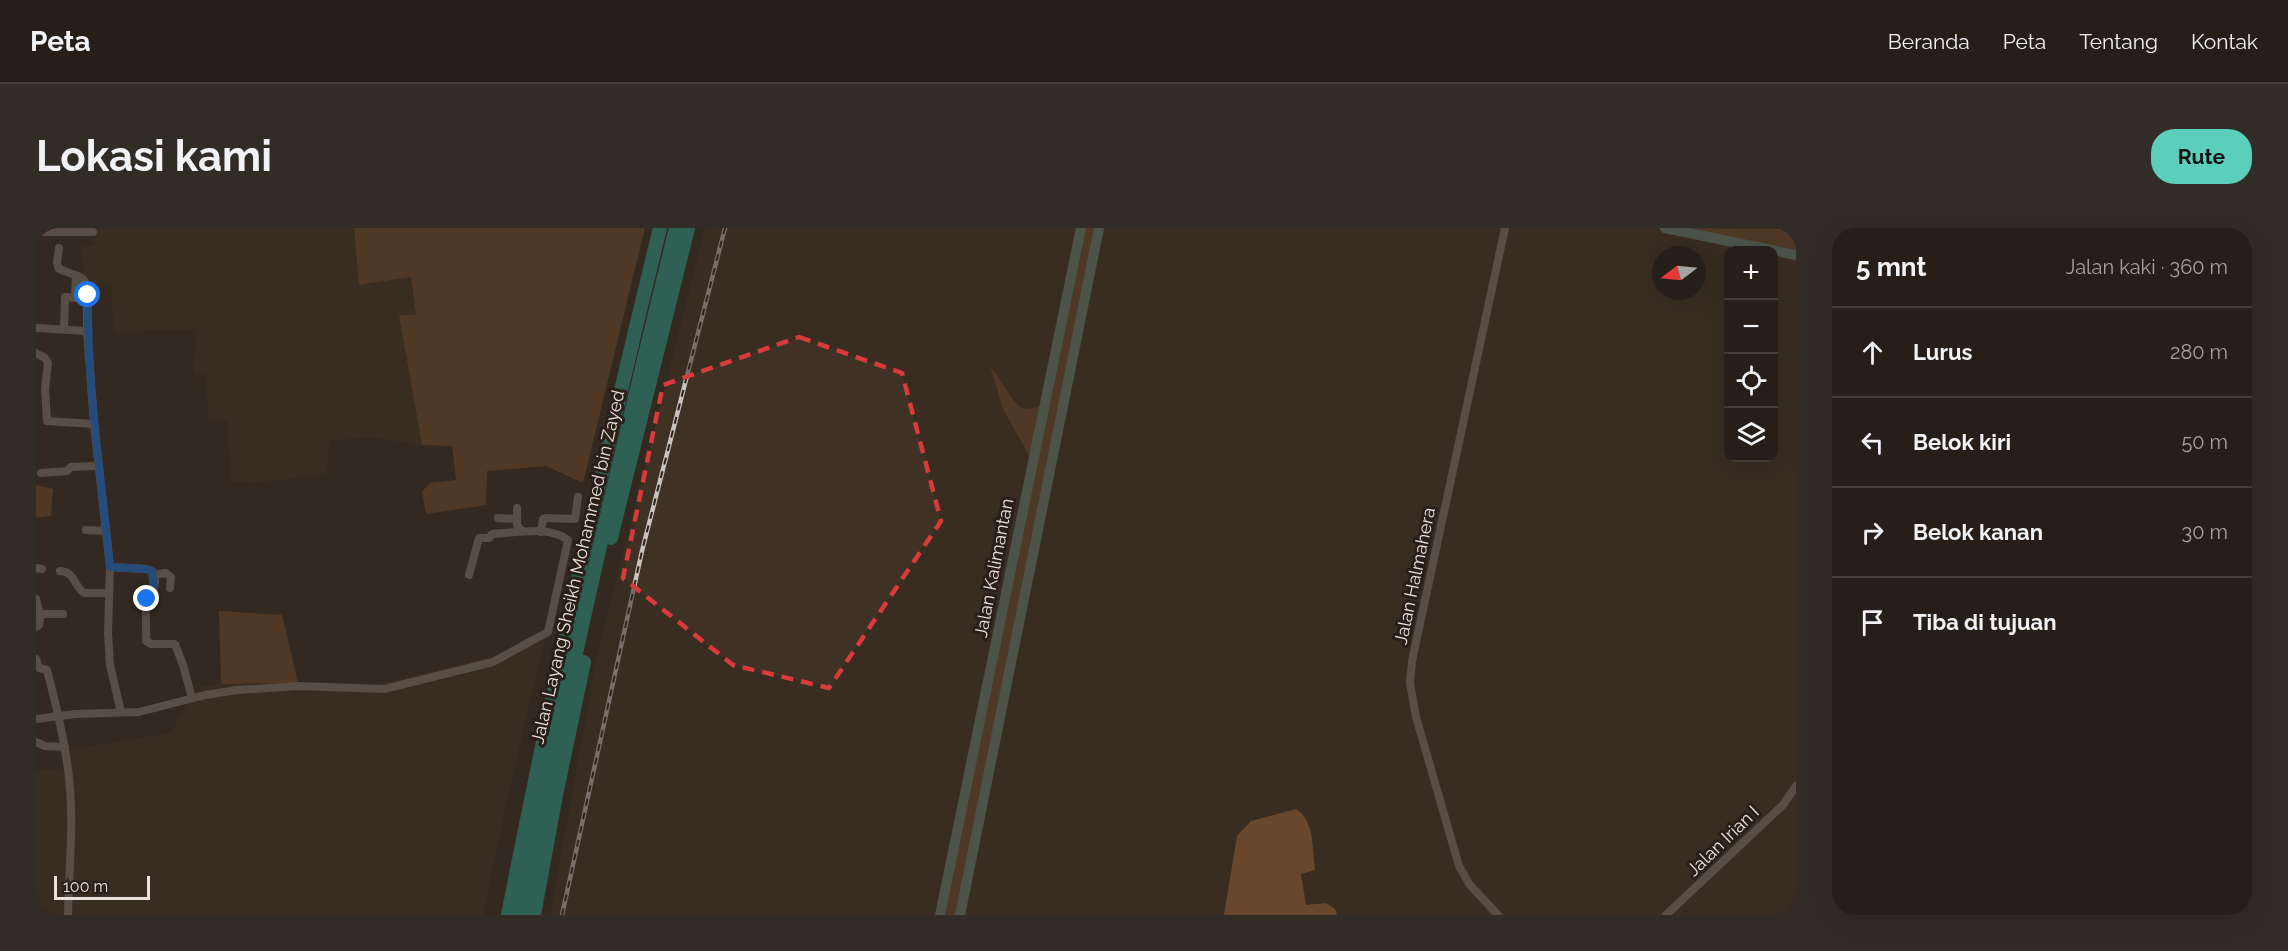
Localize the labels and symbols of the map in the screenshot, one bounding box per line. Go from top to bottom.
north arrow [1652,246,1706,300]
route start [74,281,100,307]
street label: Jalan Layang Sheikh Mohammed bin Zayed [527,388,629,746]
street label: Jalan Kalimantan [970,496,1017,639]
street label: Jalan Halmahera [1390,505,1439,646]
route end [133,585,159,611]
street label: Jalan Irian I [1682,801,1763,880]
scale bar [54,873,150,900]

